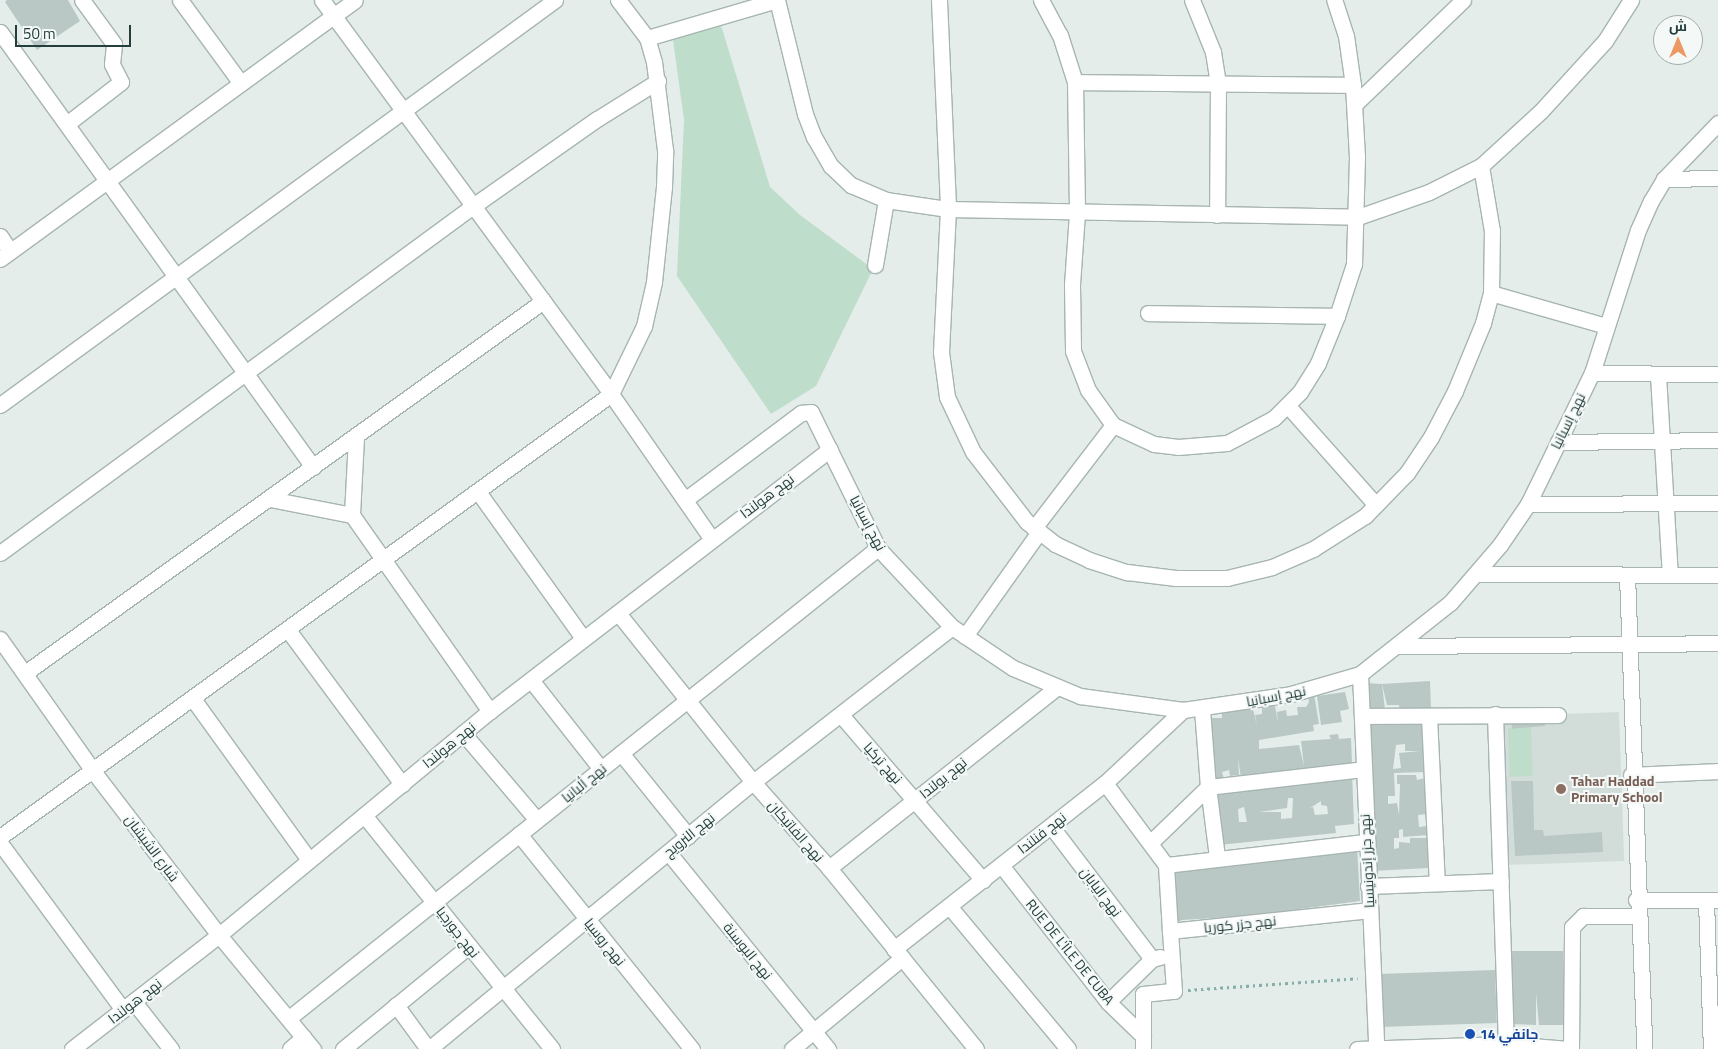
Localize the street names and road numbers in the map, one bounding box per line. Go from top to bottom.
street label: نهج إسبانيا [1547,390,1589,452]
street label: نهج هولندا [737,470,797,522]
street label: نهج إسبانيا [846,492,890,554]
street label: نهج إسبانيا [1245,682,1307,710]
street label: نهج هولندا [419,719,479,771]
street label: نهج تركيا [860,739,906,787]
street label: نهج بولندا [916,754,970,802]
street label: نهج ألبانيا [558,760,610,806]
street label: نهج الفاتيكان [765,797,827,865]
street label: نهج النرويج [660,809,718,861]
street label: نهج فنلندا [1014,809,1070,857]
street label: شارع الشيشان [121,811,183,885]
street label: نهج جزر إندونيسيا [1356,813,1378,909]
street label: نهج اليابان [1077,864,1125,920]
street label: RUE DE L'ÎLE DE CUBA [1022,896,1118,1008]
street label: نهج جورجيا [433,903,483,961]
street label: نهج جزر كوريا [1203,912,1277,936]
street label: نهج روسيا [581,915,629,969]
street label: نهج البوسنة [720,919,776,983]
street label: نهج هولندا [105,975,165,1027]

